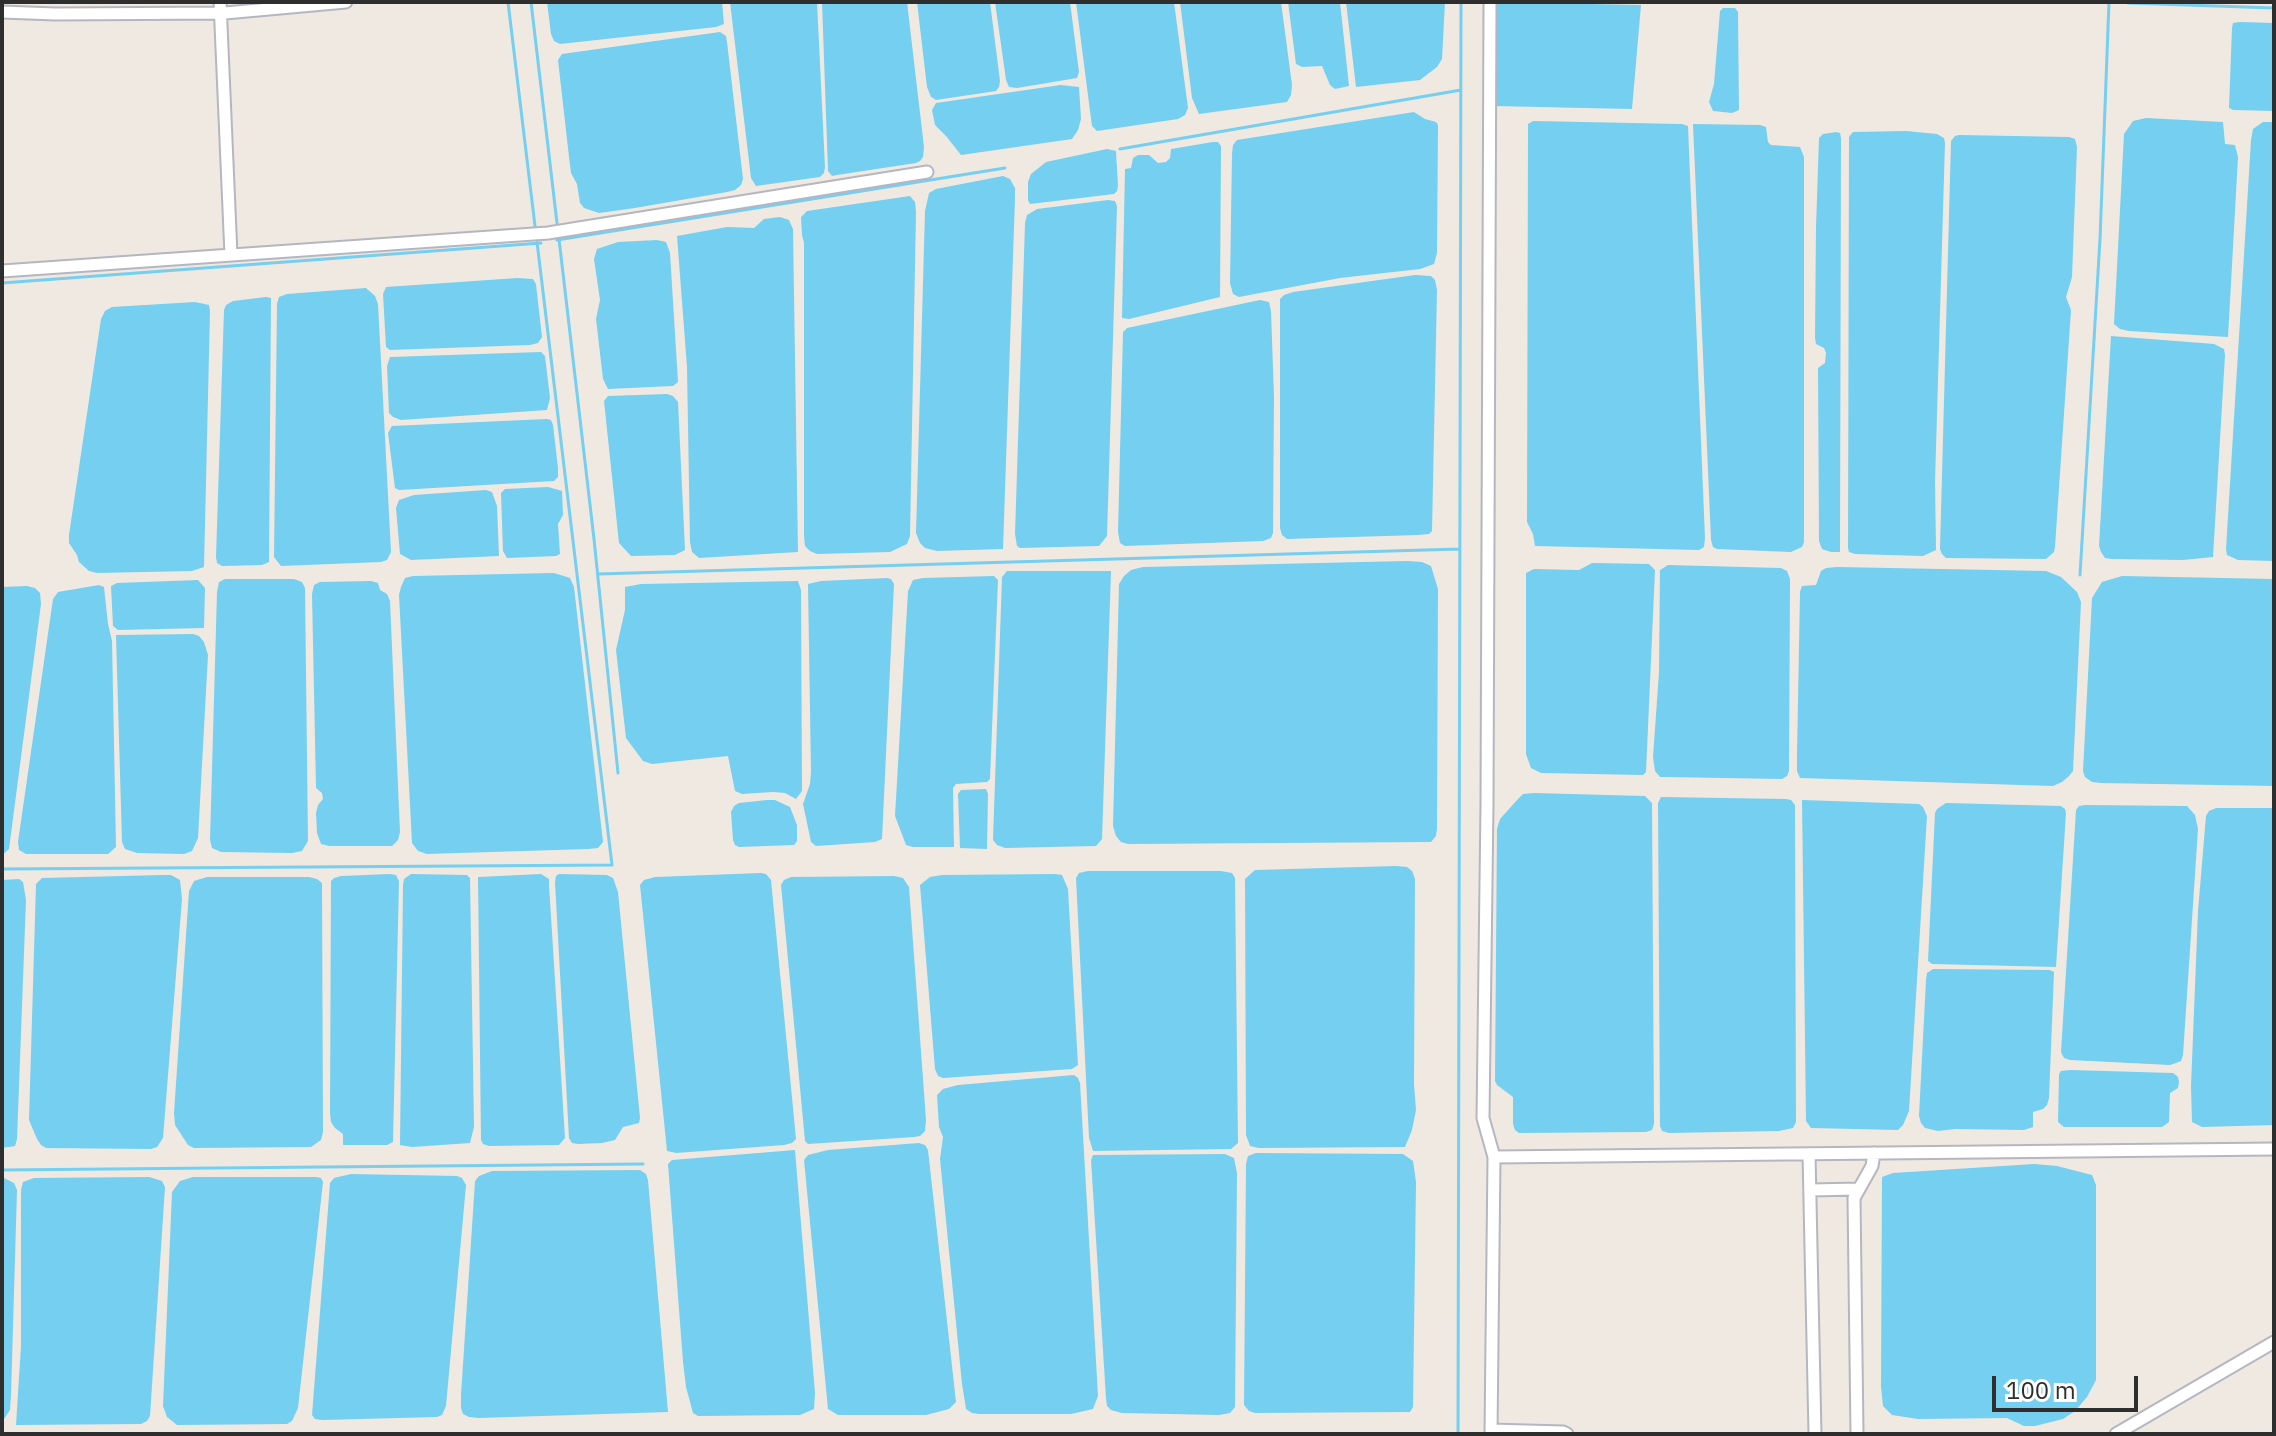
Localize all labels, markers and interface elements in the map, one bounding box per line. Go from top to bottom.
scale bar [1996,1360,2142,1410]
text: 100 m [2006,1374,2076,1406]

